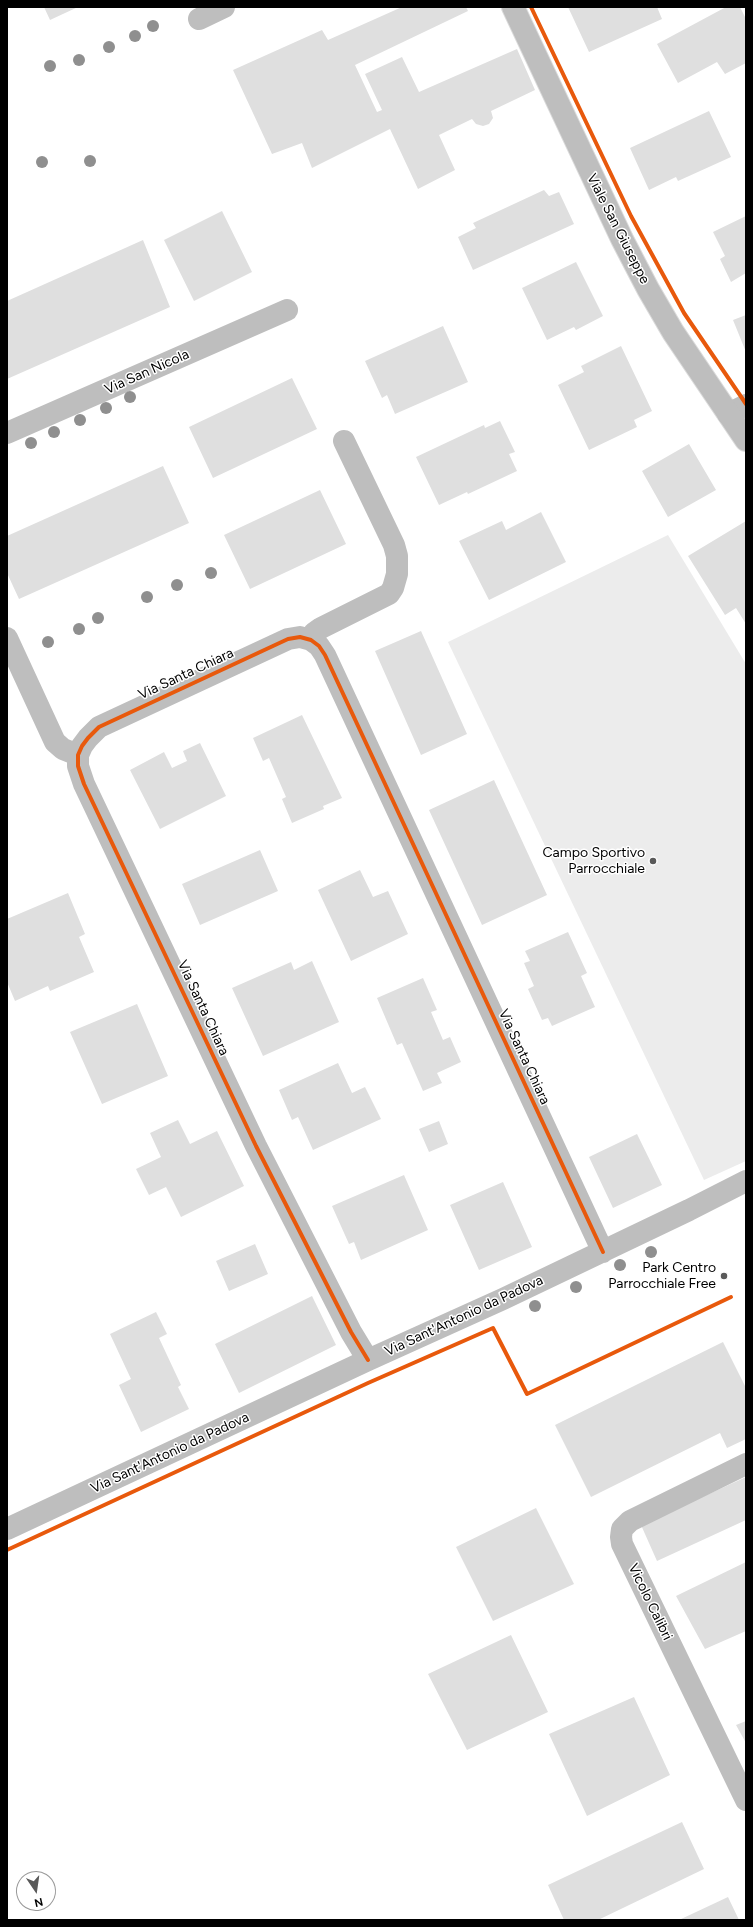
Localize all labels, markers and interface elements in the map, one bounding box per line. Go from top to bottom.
street label: Viale San Giuseppe [583,171,653,287]
street label: Via San Nicola [102,346,192,398]
street label: Via Santa Chiara [136,645,236,703]
place label: Campo Sportivo Parrocchiale [543,845,645,878]
marker: Campo Sportivo Parrocchiale [648,856,658,866]
street label: Via Santa Chiara [174,958,232,1058]
street label: Via Santa Chiara [495,1007,553,1107]
place label: Park Centro Parrocchiale Free [608,1260,716,1292]
marker: Park Centro Parrocchiale Free [719,1271,729,1281]
street label: Via Sant'Antonio da Padova [382,1272,546,1360]
street label: Via Sant'Antonio da Padova [88,1409,252,1497]
street label: Vicolo Calibri [624,1561,676,1643]
north arrow [16,1871,56,1911]
text: N [33,1895,44,1909]

